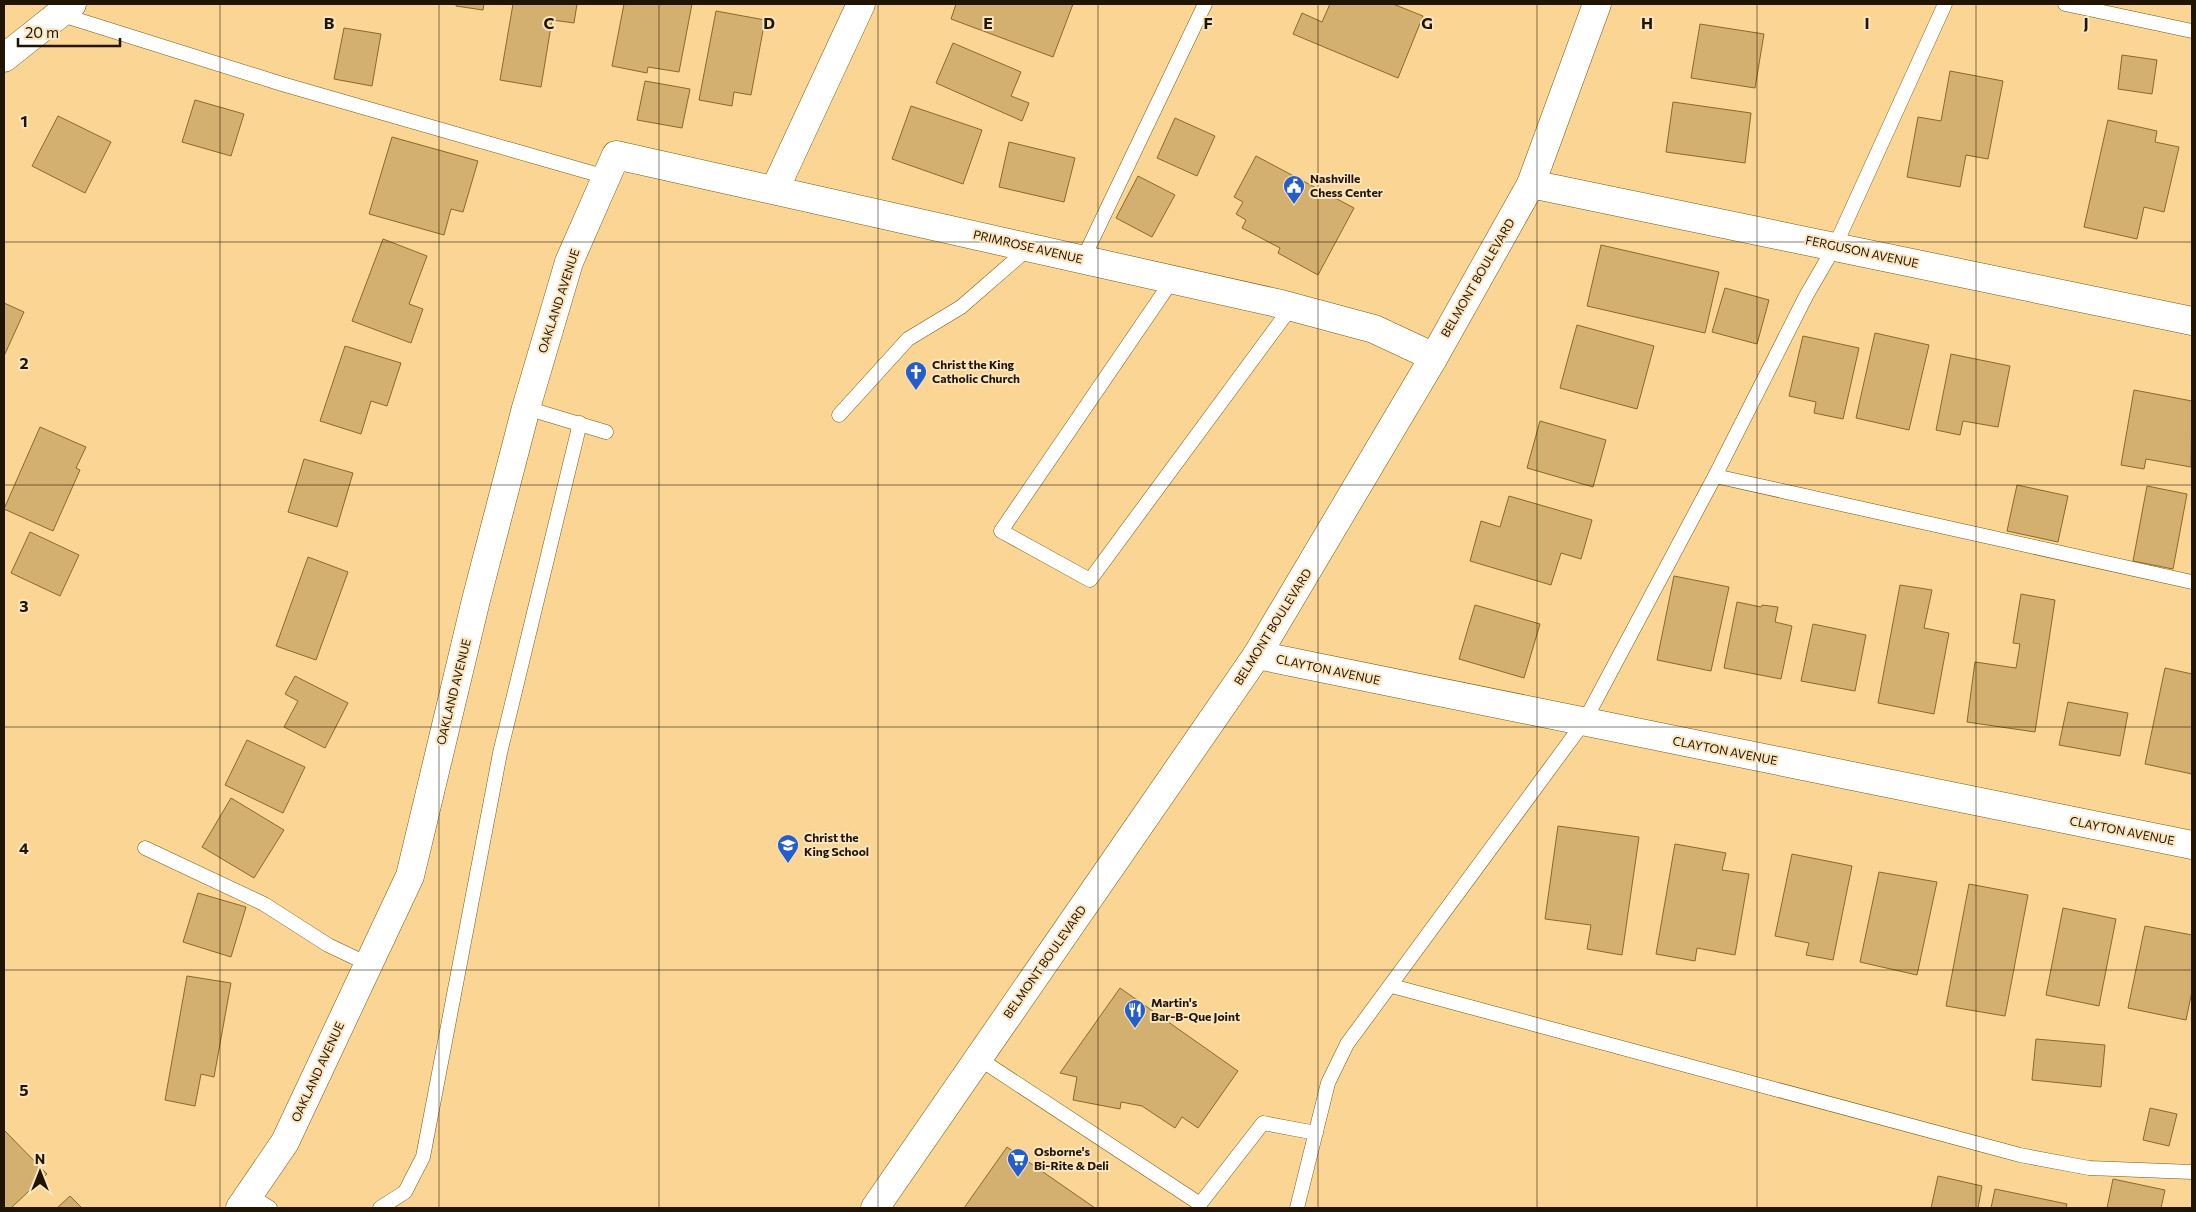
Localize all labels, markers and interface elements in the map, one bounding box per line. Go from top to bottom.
text: B [324,13,335,32]
text: C [544,13,555,32]
text: D [763,13,775,32]
text: E [983,13,993,32]
text: F [1203,13,1213,32]
text: G [1421,13,1433,32]
text: H [1641,13,1653,32]
text: I [1864,13,1870,32]
text: J [2083,13,2089,32]
scale bar [18,15,120,47]
text: 20 m [25,23,59,41]
text: 1 [20,111,28,130]
place label: Nashville Chess Center [1310,171,1383,199]
public building icon: Nashville Chess Center [1282,174,1306,205]
street label: BELMONT BOULEVARD [1437,216,1517,339]
street label: PRIMROSE AVENUE [972,227,1084,265]
street label: FERGUSON AVENUE [1804,232,1920,270]
street label: OAKLAND AVENUE [535,247,582,355]
text: 2 [19,353,29,372]
place label: Christ the King Catholic Church [932,357,1020,385]
church icon: Christ the King Catholic Church [904,360,928,391]
street label: BELMONT BOULEVARD [1231,566,1314,687]
text: 3 [19,596,29,615]
street label: OAKLAND AVENUE [433,637,473,746]
street label: CLAYTON AVENUE [1275,651,1382,687]
street label: CLAYTON AVENUE [1672,733,1779,767]
street label: CLAYTON AVENUE [2069,813,2176,847]
place label: Christ the King School [804,830,869,858]
school or university icon: Christ the King School [776,833,800,864]
text: 4 [19,838,29,857]
street label: BELMONT BOULEVARD [1000,902,1089,1021]
place label: Martin's Bar-B-Que Joint [1151,995,1240,1024]
restaurant icon: Martin's Bar-B-Que Joint [1123,998,1147,1029]
street label: OAKLAND AVENUE [288,1019,346,1124]
text: 5 [19,1080,29,1099]
place label: Osborne's Bi-Rite & Deli [1034,1144,1109,1172]
north arrow [15,1147,65,1197]
supermarket icon: Osborne's Bi-Rite & Deli [1006,1147,1030,1178]
text: N [35,1150,45,1167]

